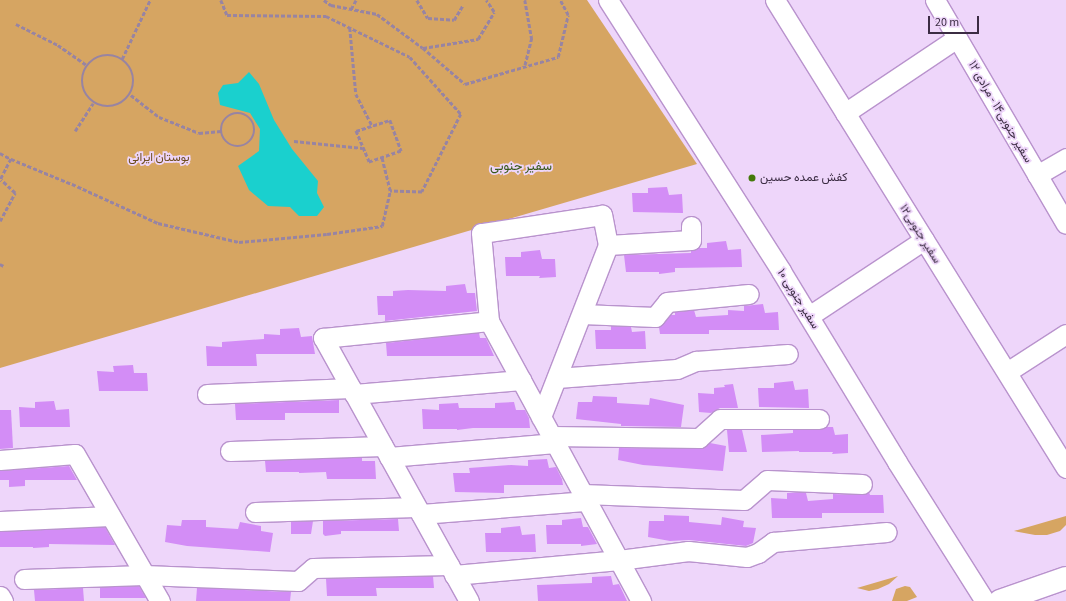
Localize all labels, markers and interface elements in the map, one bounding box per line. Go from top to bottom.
scale bar [930,8,981,34]
text: 20 m [935,14,959,31]
street label: سفیر جنوبی۱۴ - مرادی ۱۲ [965,58,1035,166]
park label: بوستان ایرانی [128,151,190,165]
district label: سفیر جنوبی [490,158,552,174]
place label: کفش عمده حسین [760,171,848,185]
marker: کفش عمده حسین [747,173,757,183]
street label: سفیر جنوبی۱۲ [896,202,944,266]
street label: سفیر جنوبی ۱۰ [774,266,822,332]

